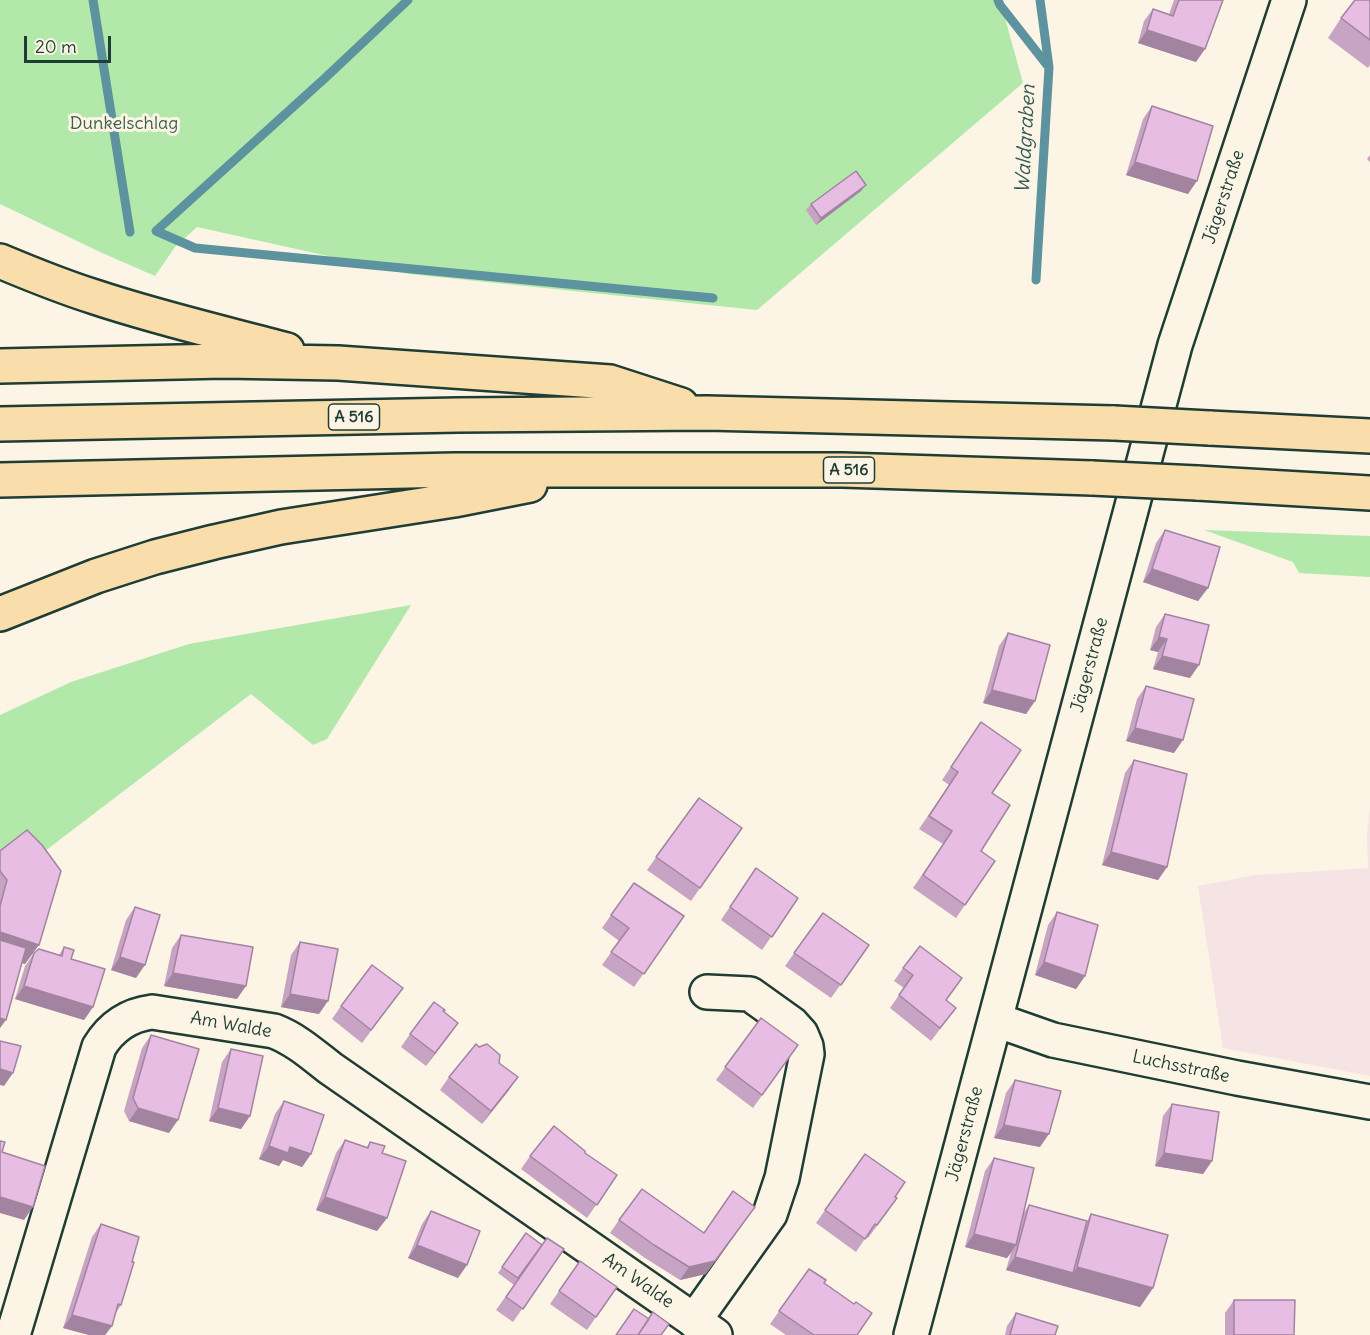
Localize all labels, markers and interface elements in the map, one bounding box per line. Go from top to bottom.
scale bar [27,24,114,62]
text: 20 m [35,35,77,58]
water label: Waldgraben [1011,84,1041,194]
park label: Dunkelschlag [70,113,178,135]
street label: Jägerstraße [1199,147,1249,247]
road number: A 516 [328,404,380,430]
road number: A 516 [824,457,874,483]
street label: Jägerstraße [1067,615,1113,715]
street label: Am Walde [189,1007,273,1043]
street label: Luchsstraße [1130,1046,1232,1088]
street label: Jägerstraße [942,1084,988,1184]
street label: Am Walde [598,1249,678,1313]

